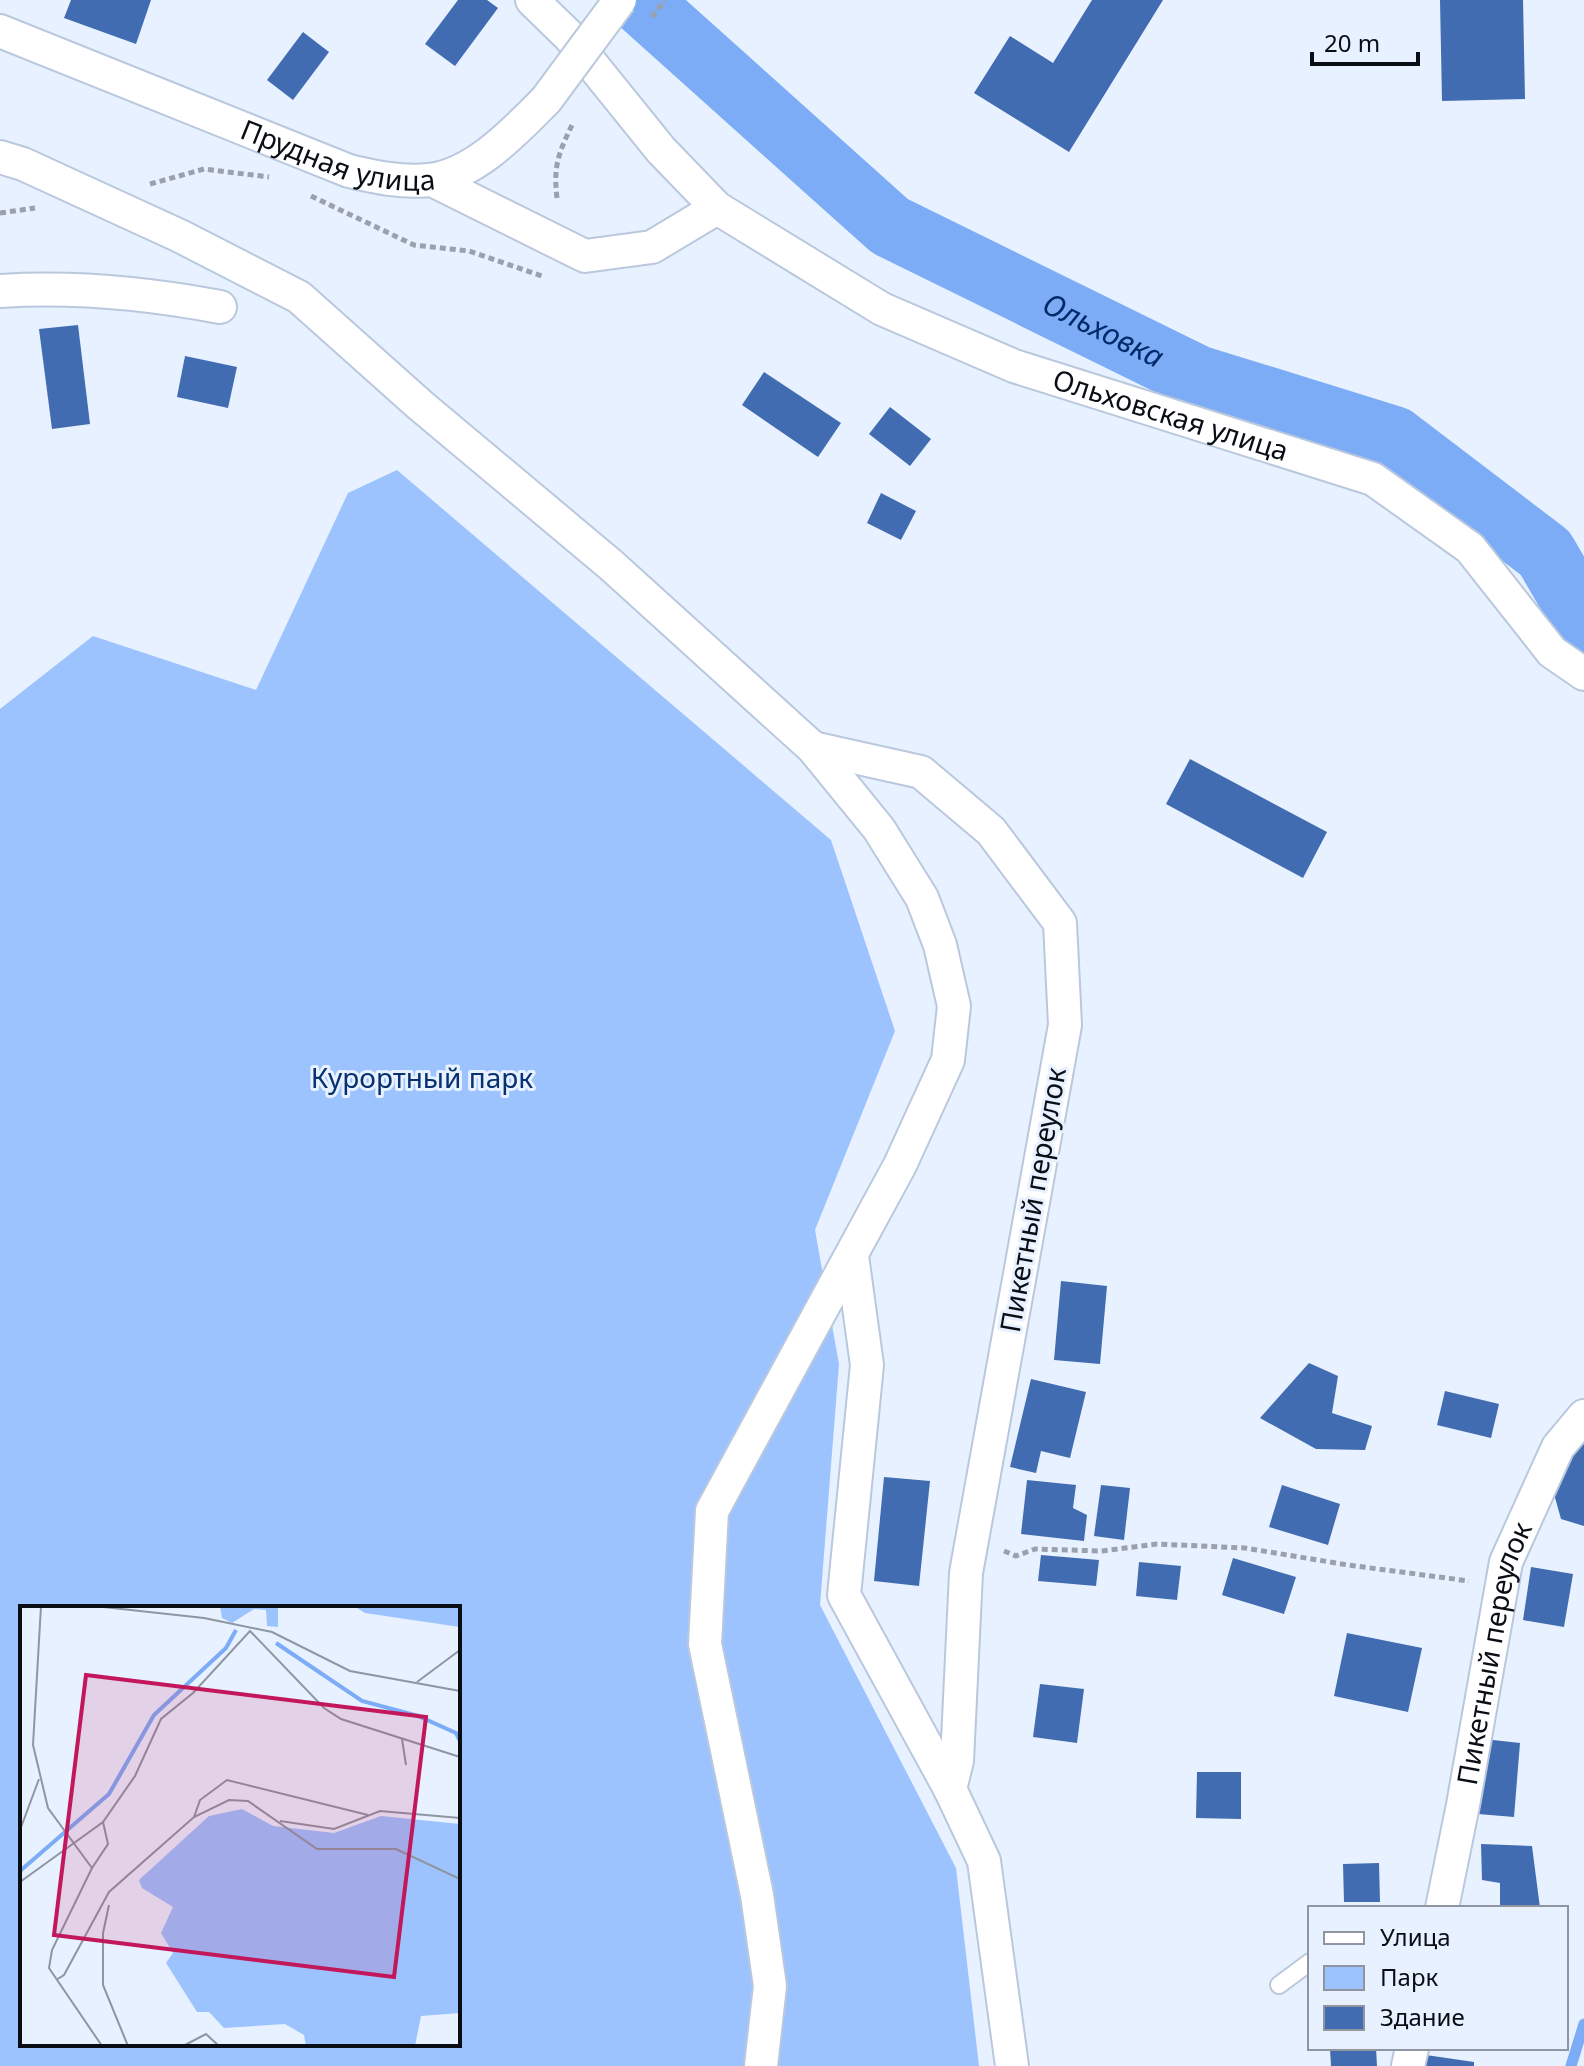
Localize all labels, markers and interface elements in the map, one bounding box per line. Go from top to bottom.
scale bar [1312,16,1418,66]
text: 20 m [1324,26,1380,59]
street label: Прудная улица [235,110,437,199]
water label: Ольховка [1036,282,1171,377]
street label: Ольховская улица [1048,359,1293,469]
park label: Курортный парк [311,1058,533,1096]
street label: Пикетный переулок [990,1064,1074,1335]
street label: Пикетный переулок [1447,1515,1540,1788]
inset map [20,1606,460,2046]
legend [1308,1906,1568,2050]
text: Улица [1380,1920,1451,1953]
text: Парк [1380,1960,1439,1993]
text: Здание [1380,2000,1465,2033]

